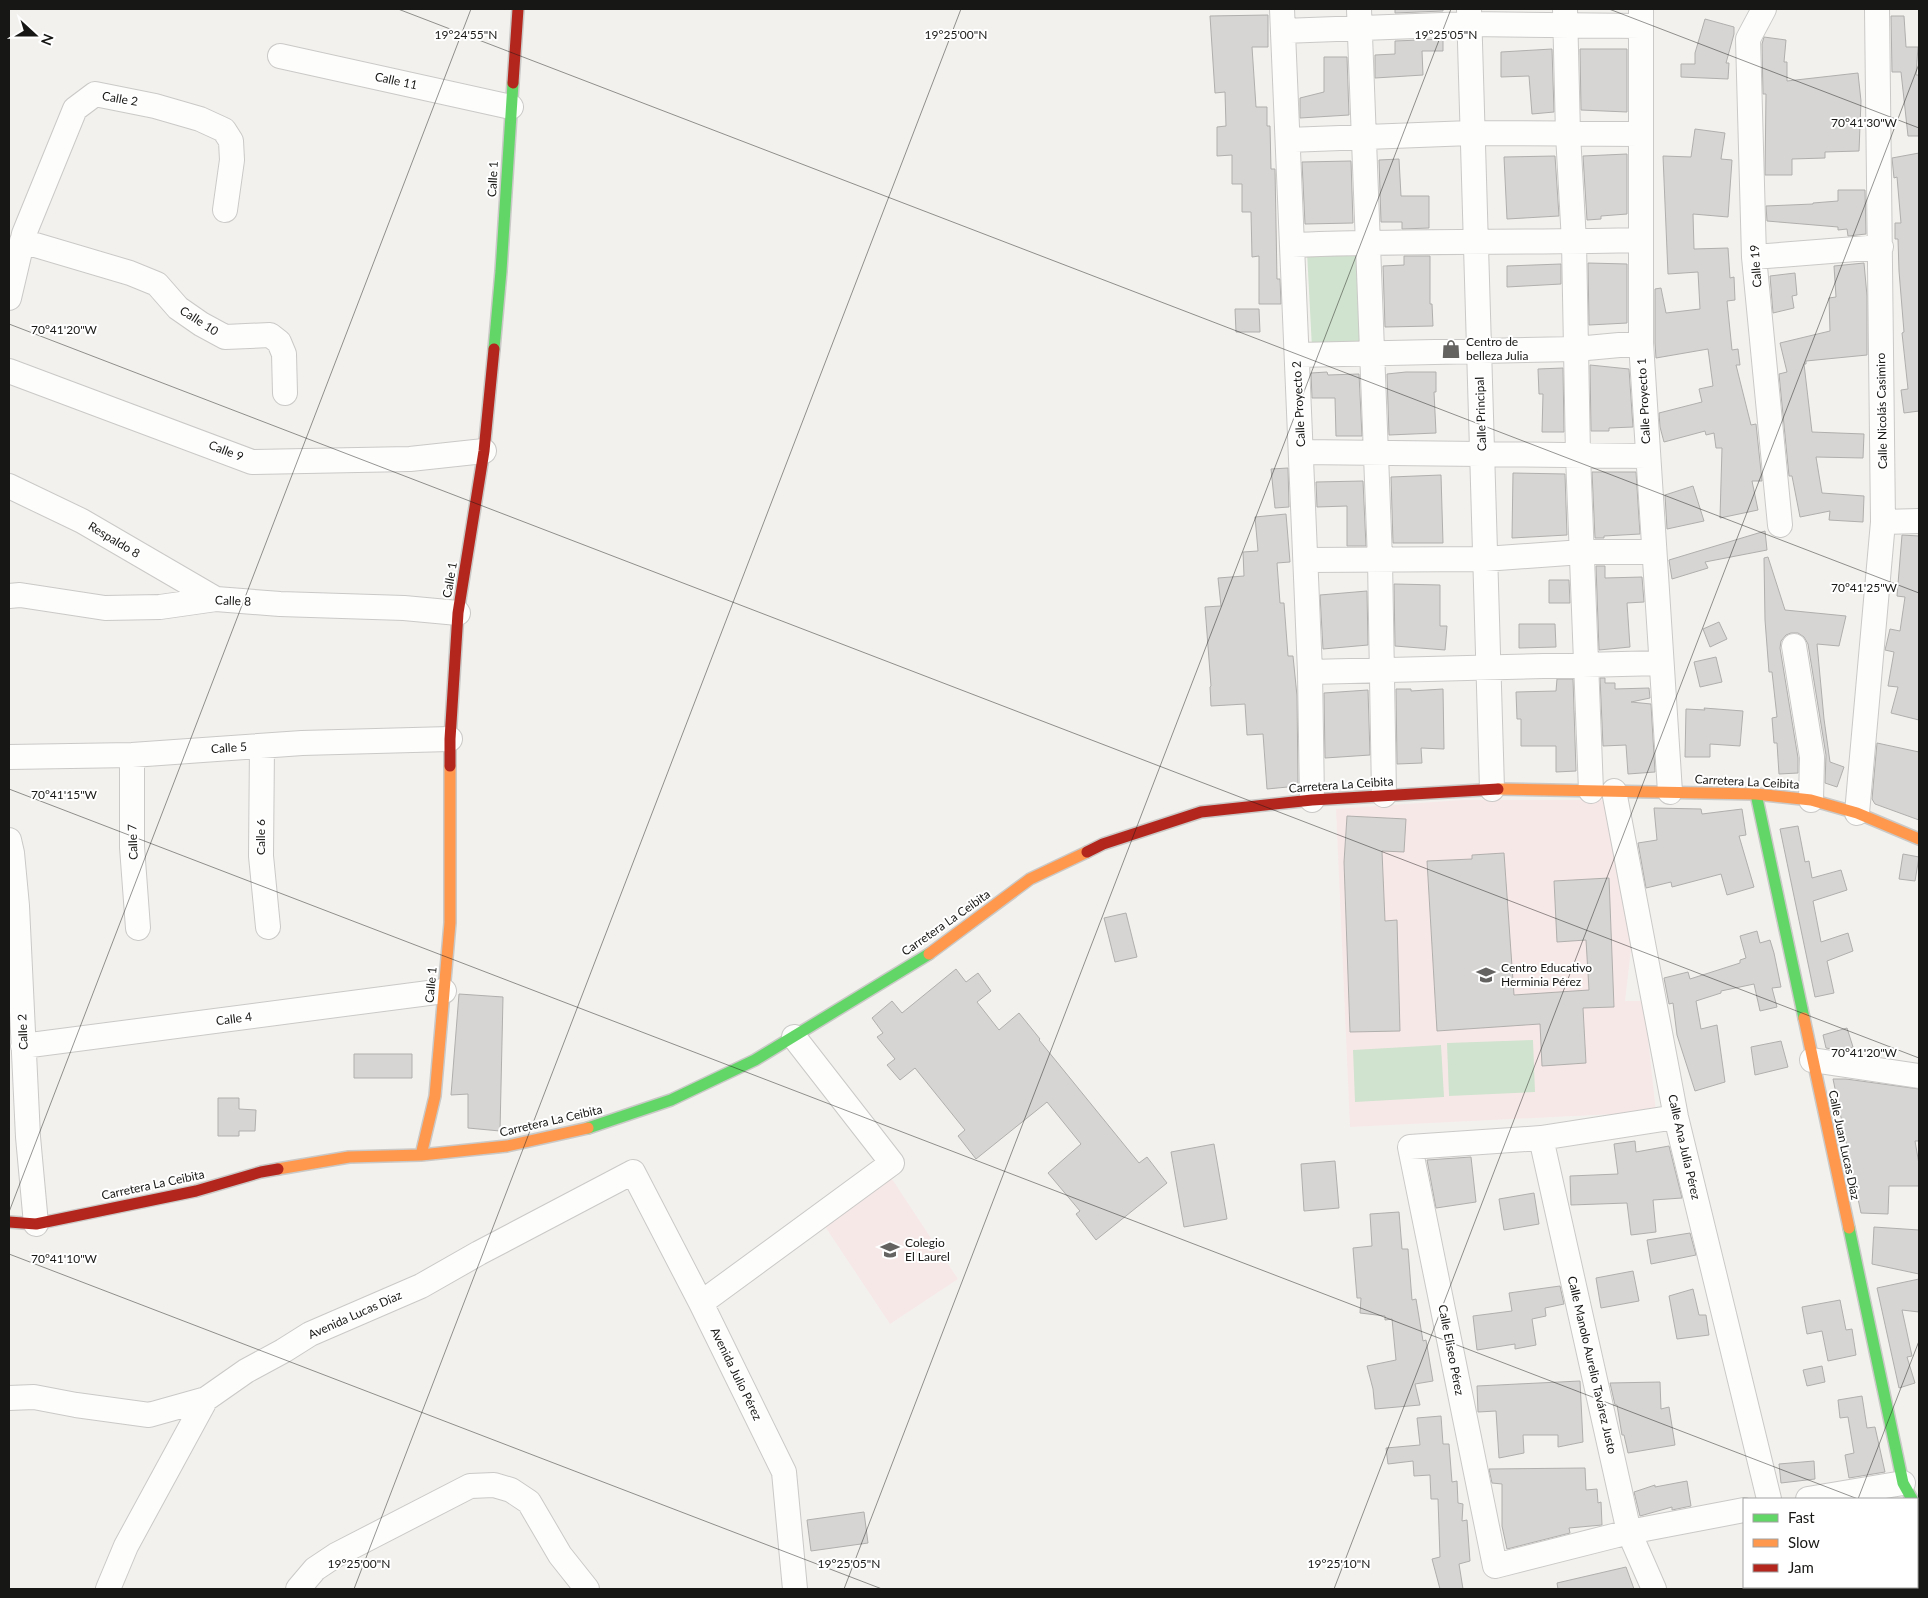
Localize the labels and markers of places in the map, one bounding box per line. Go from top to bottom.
place label: Centro de belleza Julia [1466,334,1528,363]
shop icon: Centro de belleza Julia [1440,338,1462,360]
place label: Centro Educativo Herminia Pérez [1501,960,1592,989]
school or university icon: Centro Educativo Herminia Pérez [1475,964,1497,986]
place label: Colegio El Laurel [905,1235,950,1264]
school or university icon: Colegio El Laurel [879,1239,901,1261]

